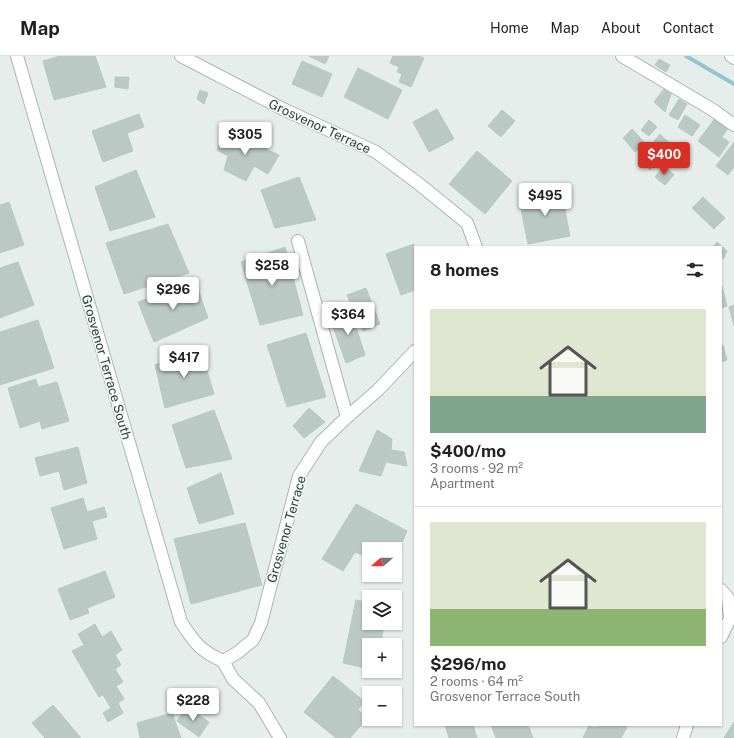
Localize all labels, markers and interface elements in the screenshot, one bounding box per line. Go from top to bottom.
text: Map [20,17,60,39]
text: Home [490,20,529,36]
text: Map [551,20,579,36]
text: About [601,20,641,36]
text: Contact [663,20,714,36]
street label: Grosvenor Terrace [266,96,373,157]
pin: $305 [221,122,269,156]
text: $305 [228,127,262,142]
pin: $400 [640,142,688,176]
text: $400 [647,147,681,162]
pin: $495 [521,183,569,217]
text: $495 [528,188,562,203]
pin: $258 [248,253,296,287]
text: $258 [255,258,289,273]
icon: filters [684,259,706,281]
text: 8 homes [430,260,499,280]
pin: $296 [149,277,197,311]
text: $296 [156,282,190,297]
street label: Grosvenor Terrace South [79,293,134,441]
pin: $364 [324,302,372,336]
text: $364 [331,307,365,322]
icon: home [532,335,604,407]
pin: $417 [160,345,208,379]
text: $417 [168,350,200,365]
text: $400/mo [430,441,506,461]
text: 3 rooms · 92 m² [430,461,523,476]
street label: Grosvenor Terrace [264,474,309,585]
text: Apartment [430,476,495,491]
north arrow [362,542,402,582]
map controls [362,542,402,726]
icon: home [532,548,604,620]
button: layers [362,590,402,630]
button: + [362,638,402,678]
text: $296/mo [430,654,506,674]
text: 2 rooms · 64 m² [430,674,523,689]
button: − [362,686,402,726]
pin: $228 [169,688,217,722]
text: Grosvenor Terrace South [430,689,580,704]
text: $228 [176,693,210,708]

